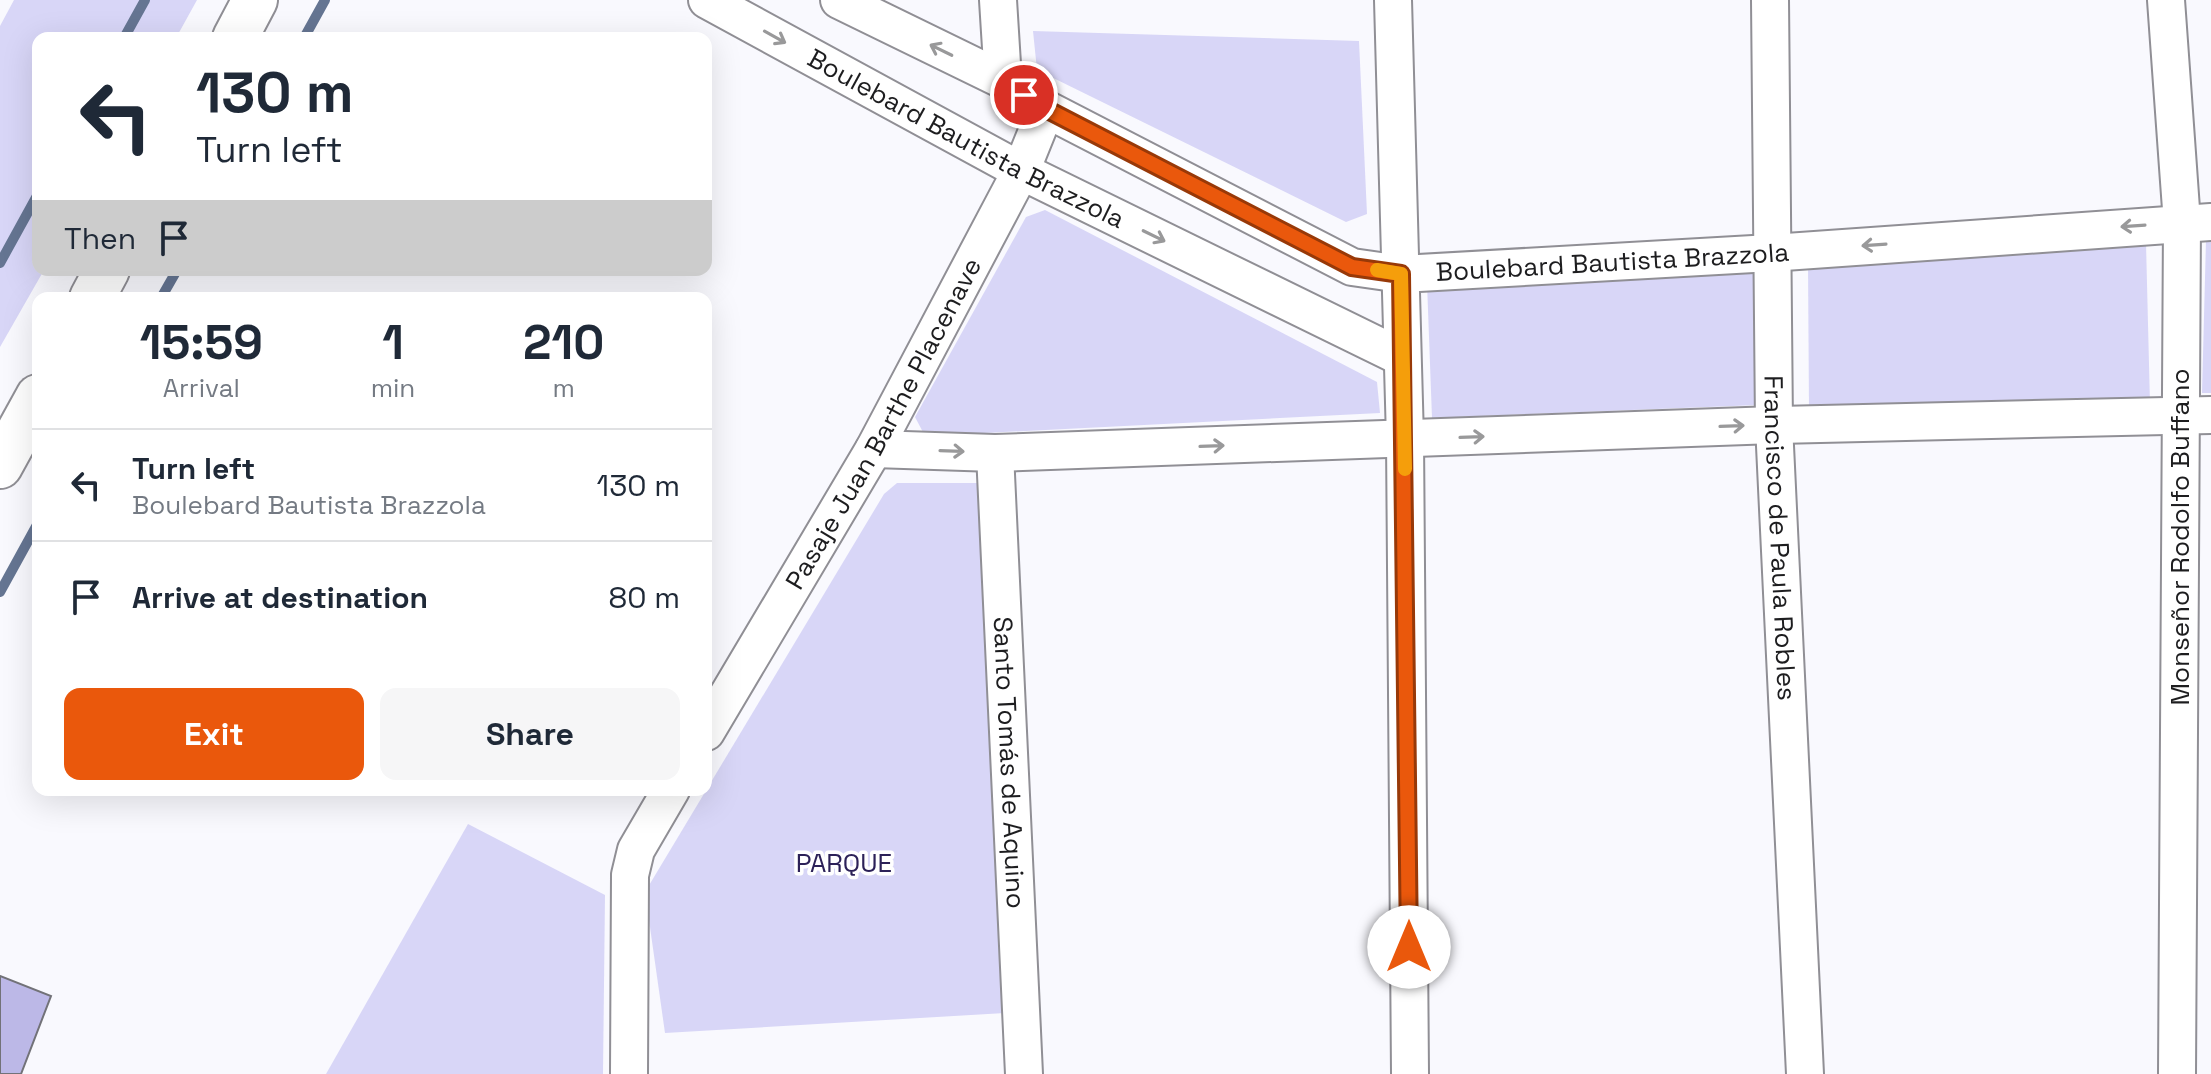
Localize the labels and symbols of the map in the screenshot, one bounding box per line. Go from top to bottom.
one-way arrow [763,30,786,46]
street label: Boulebard Bautista Brazzola [802,41,1130,236]
one-way arrow [930,42,954,57]
pin [990,61,1058,129]
one-way arrow [2120,219,2147,234]
one-way arrow [1142,229,1166,244]
street label: Boulebard Bautista Brazzola [1435,235,1790,289]
one-way arrow [1861,238,1888,253]
street label: Pasaje Juan Barthe Placenave [778,252,989,595]
street label: Monseñor Rodolfo Buffano [2163,368,2197,706]
street label: Francisco de Paula Robles [1757,375,1804,701]
one-way arrow [1718,419,1745,434]
one-way arrow [1458,429,1485,444]
one-way arrow [1198,438,1225,453]
one-way arrow [938,444,965,459]
street label: Santo Tomás de Aquino [986,616,1033,910]
park label: PARQUE [796,846,892,880]
position arrow [1367,905,1451,989]

